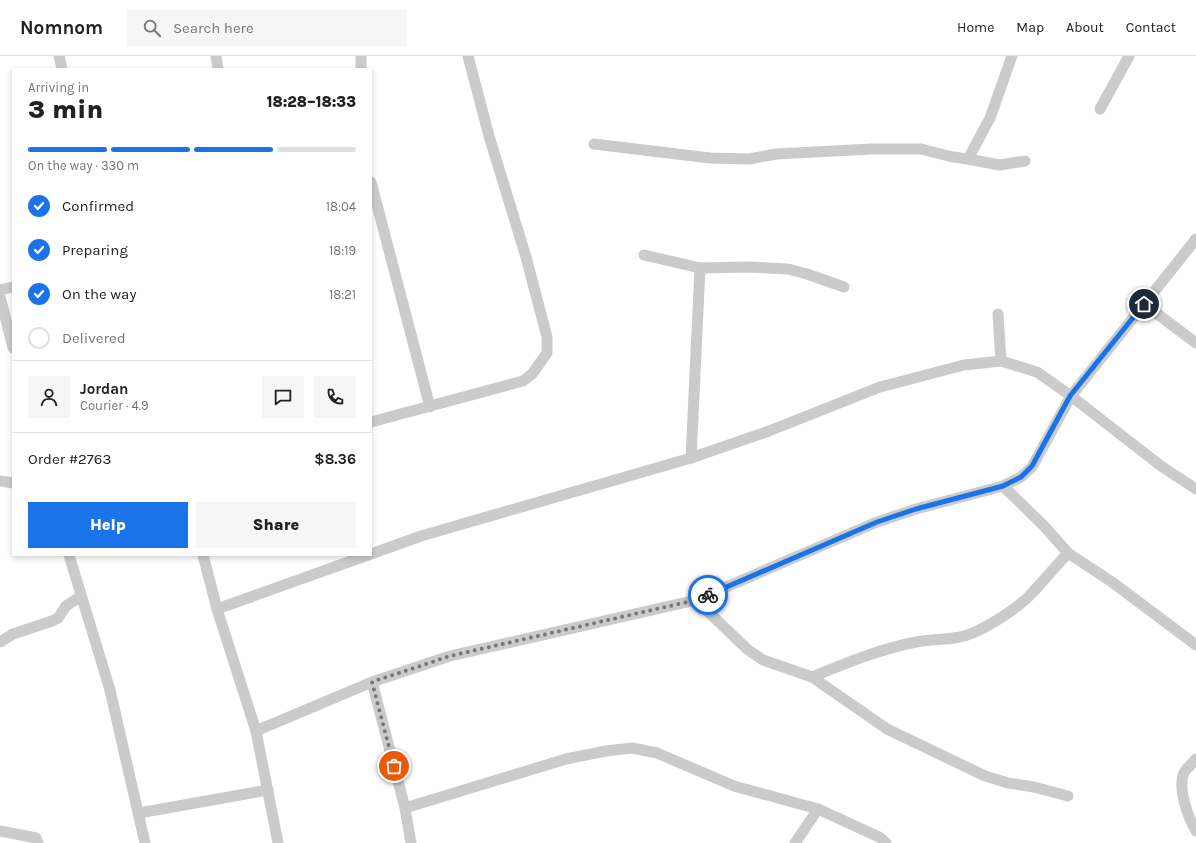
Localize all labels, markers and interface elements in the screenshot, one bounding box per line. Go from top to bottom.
search box [127,10,407,46]
text: Nomnom [20,17,103,39]
icon: search [141,17,163,39]
text: Search here [173,19,254,37]
text: Home [957,19,994,36]
text: Map [1016,19,1044,36]
text: About [1066,19,1104,36]
text: Contact [1126,19,1176,36]
text: Arriving in [28,80,89,95]
text: 18:28–18:33 [267,93,356,111]
text: 3 min [28,94,103,125]
text: On the way · 330 m [28,158,139,173]
icon: check [28,195,50,217]
text: Confirmed [62,197,134,215]
text: 18:04 [326,199,356,214]
icon: check [28,239,50,261]
text: Preparing [62,241,128,259]
text: 18:19 [329,243,356,258]
icon: check [28,283,50,305]
text: On the way [62,285,136,303]
text: 18:21 [329,287,356,302]
pin [1127,287,1161,321]
icon: home [1133,293,1155,315]
text: Delivered [62,329,126,347]
button: person [28,376,70,418]
button: chat [262,376,304,418]
button: phone [314,376,356,418]
text: Jordan [80,380,128,398]
text: Courier · 4.9 [80,398,149,413]
text: Order #2763 [28,450,111,468]
text: $8.36 [314,450,356,468]
button: Help [28,502,188,548]
button: Share [196,502,356,548]
courier [688,575,728,615]
icon: bike [697,584,719,606]
pin [377,749,411,783]
icon: bag [383,755,405,777]

